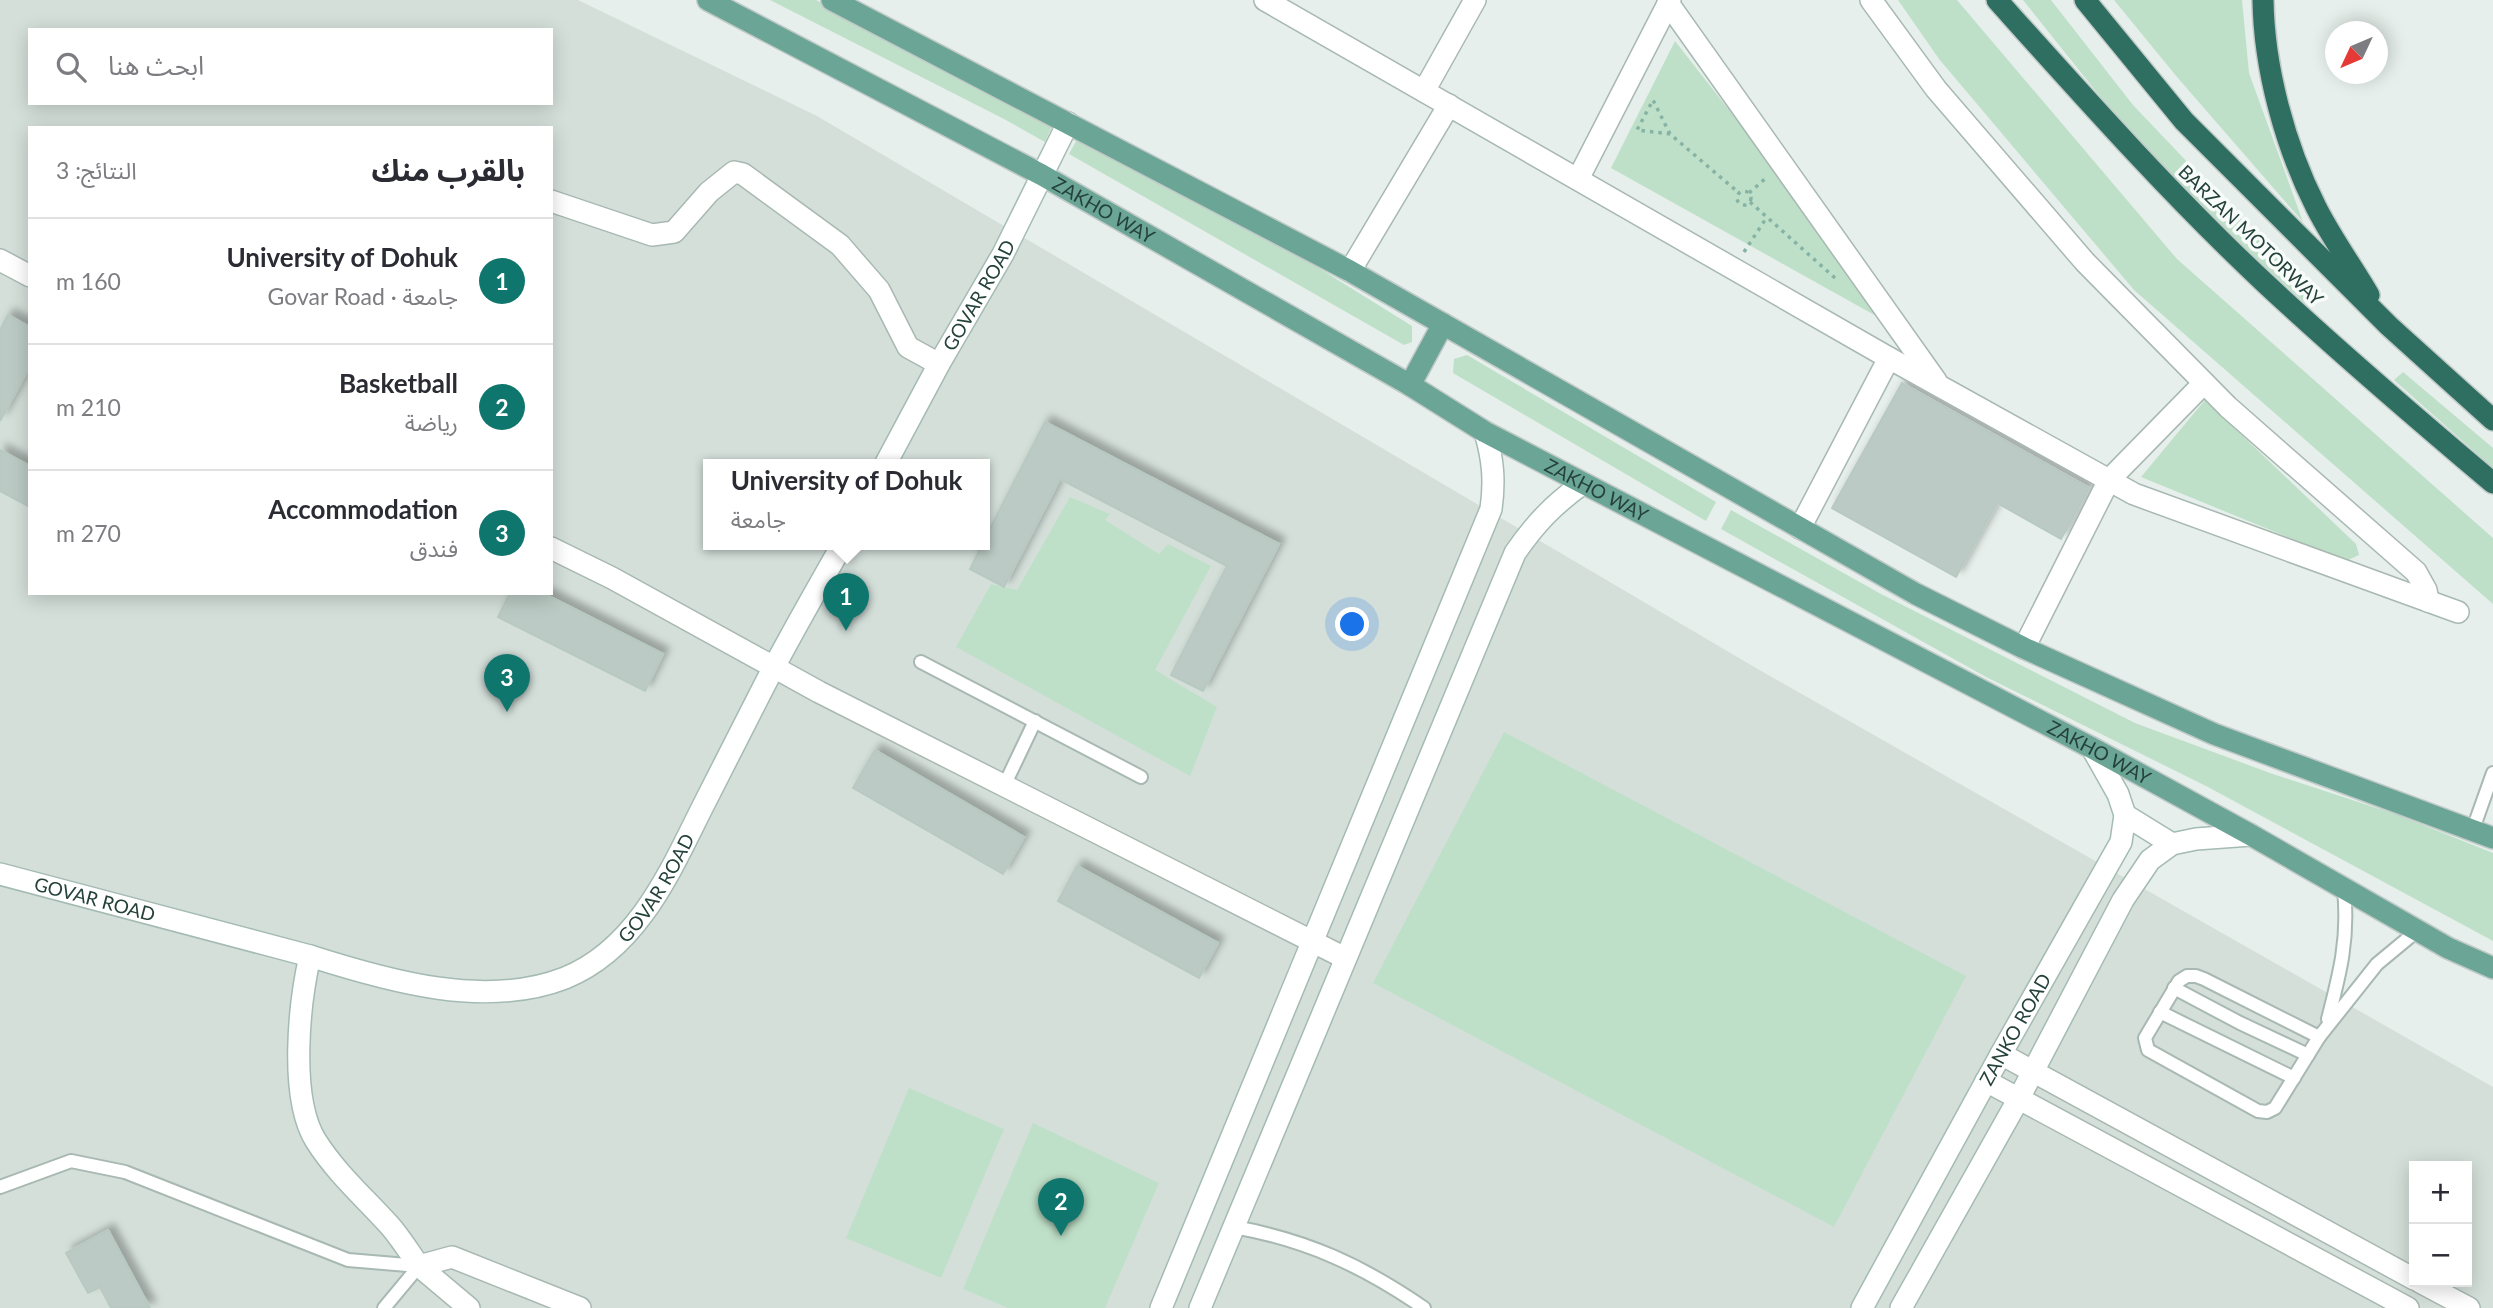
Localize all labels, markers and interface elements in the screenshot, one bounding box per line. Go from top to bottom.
north arrow [2325,21,2388,84]
search box [28,28,553,105]
icon: search [52,48,90,86]
text: ابحث هنا [108,49,204,81]
text: بالقرب منك [371,151,525,187]
text: النتائج: 3 [56,156,137,184]
street label: BARZAN MOTORWAY [2174,159,2329,310]
street label: ZAKHO WAY [1049,172,1159,248]
street label: GOVAR ROAD [937,236,1019,355]
text: University of Dohuk [226,241,458,273]
text: 160 m [56,267,121,295]
text: 1 [495,267,509,295]
text: جامعة · Govar Road [268,282,458,310]
text: Basketball [339,367,458,399]
text: 210 m [56,393,121,421]
text: 2 [495,393,509,421]
text: رياضة [405,408,458,436]
street label: ZAKHO WAY [1541,453,1653,526]
popup [703,459,990,550]
text: University of Dohuk [731,464,962,496]
text: Accommodation [268,493,458,525]
text: جامعة [731,505,786,533]
text: 270 m [56,519,121,547]
text: 3 [495,519,509,547]
text: فندق [410,534,458,562]
pin: 1 [823,573,869,631]
your location [1335,607,1369,641]
pin: 3 [484,654,530,712]
street label: ZAKHO WAY [2044,715,2155,789]
street label: GOVAR ROAD [613,830,698,947]
street label: GOVAR ROAD [32,872,158,926]
street label: ZANKO ROAD [1974,969,2055,1089]
map controls [2409,1161,2472,1287]
button: + [2409,1161,2472,1224]
pin: 2 [1038,1178,1084,1236]
button: − [2409,1224,2472,1287]

